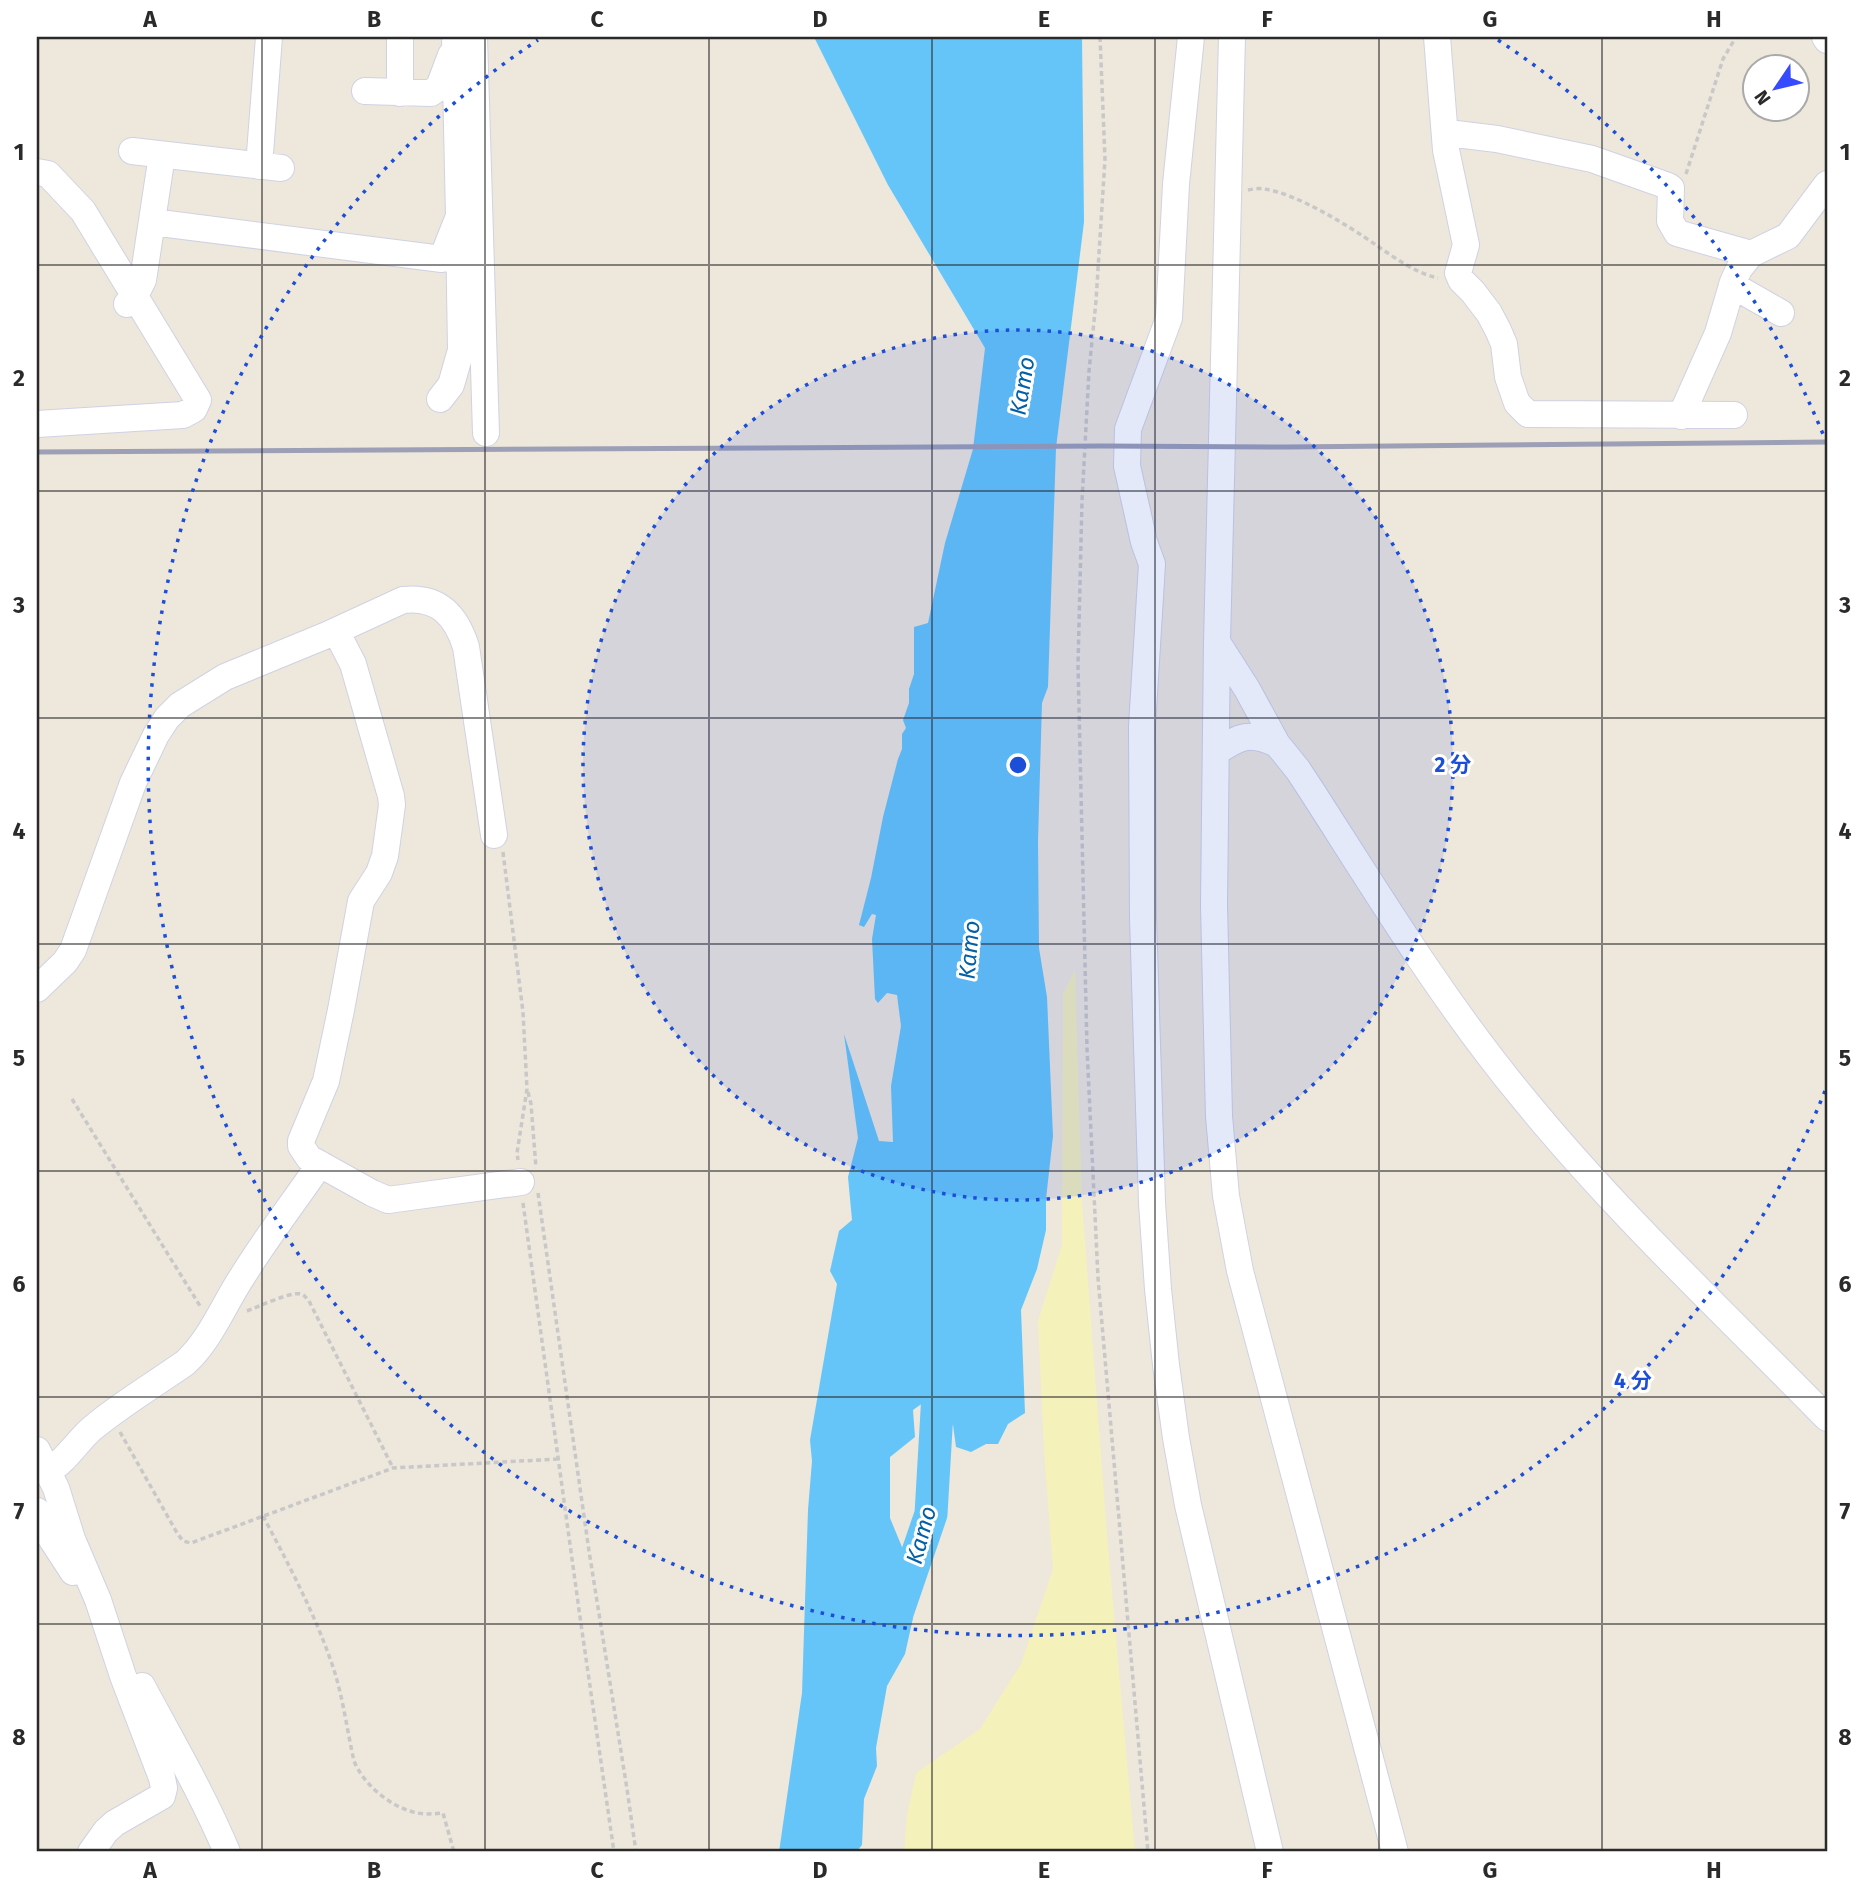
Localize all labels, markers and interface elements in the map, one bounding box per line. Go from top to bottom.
text: A [142,5,157,33]
text: B [367,5,381,33]
text: C [590,5,604,33]
text: D [813,5,828,33]
text: E [1038,5,1050,33]
text: F [1261,5,1273,33]
text: G [1483,5,1497,33]
text: H [1706,5,1722,33]
north arrow [1742,52,1812,122]
text: N [1749,86,1776,109]
text: 1 [14,138,24,166]
text: 1 [1840,138,1850,166]
water label: Kamo [1004,355,1040,417]
text: 2 [13,364,25,392]
text: 2 [1839,364,1851,392]
text: 3 [12,591,25,619]
text: 3 [1838,591,1851,619]
text: 2 分 [1435,752,1471,778]
centre of rings [1006,753,1030,777]
text: 4 [13,817,26,845]
text: 4 [1839,817,1852,845]
water label: Kamo [952,919,986,981]
text: 5 [13,1044,25,1072]
text: 5 [1839,1044,1851,1072]
text: 6 [13,1270,26,1298]
text: 6 [1839,1270,1852,1298]
text: 4 分 [1614,1368,1652,1394]
text: 7 [14,1497,25,1525]
text: 7 [1840,1497,1851,1525]
water label: Kamo [900,1503,942,1567]
text: 8 [12,1723,26,1751]
text: 8 [1838,1723,1852,1751]
text: A [142,1856,157,1884]
text: B [367,1856,381,1884]
text: C [590,1856,604,1884]
text: D [813,1856,828,1884]
text: E [1038,1856,1050,1884]
text: F [1261,1856,1273,1884]
text: G [1483,1856,1497,1884]
text: H [1706,1856,1722,1884]

